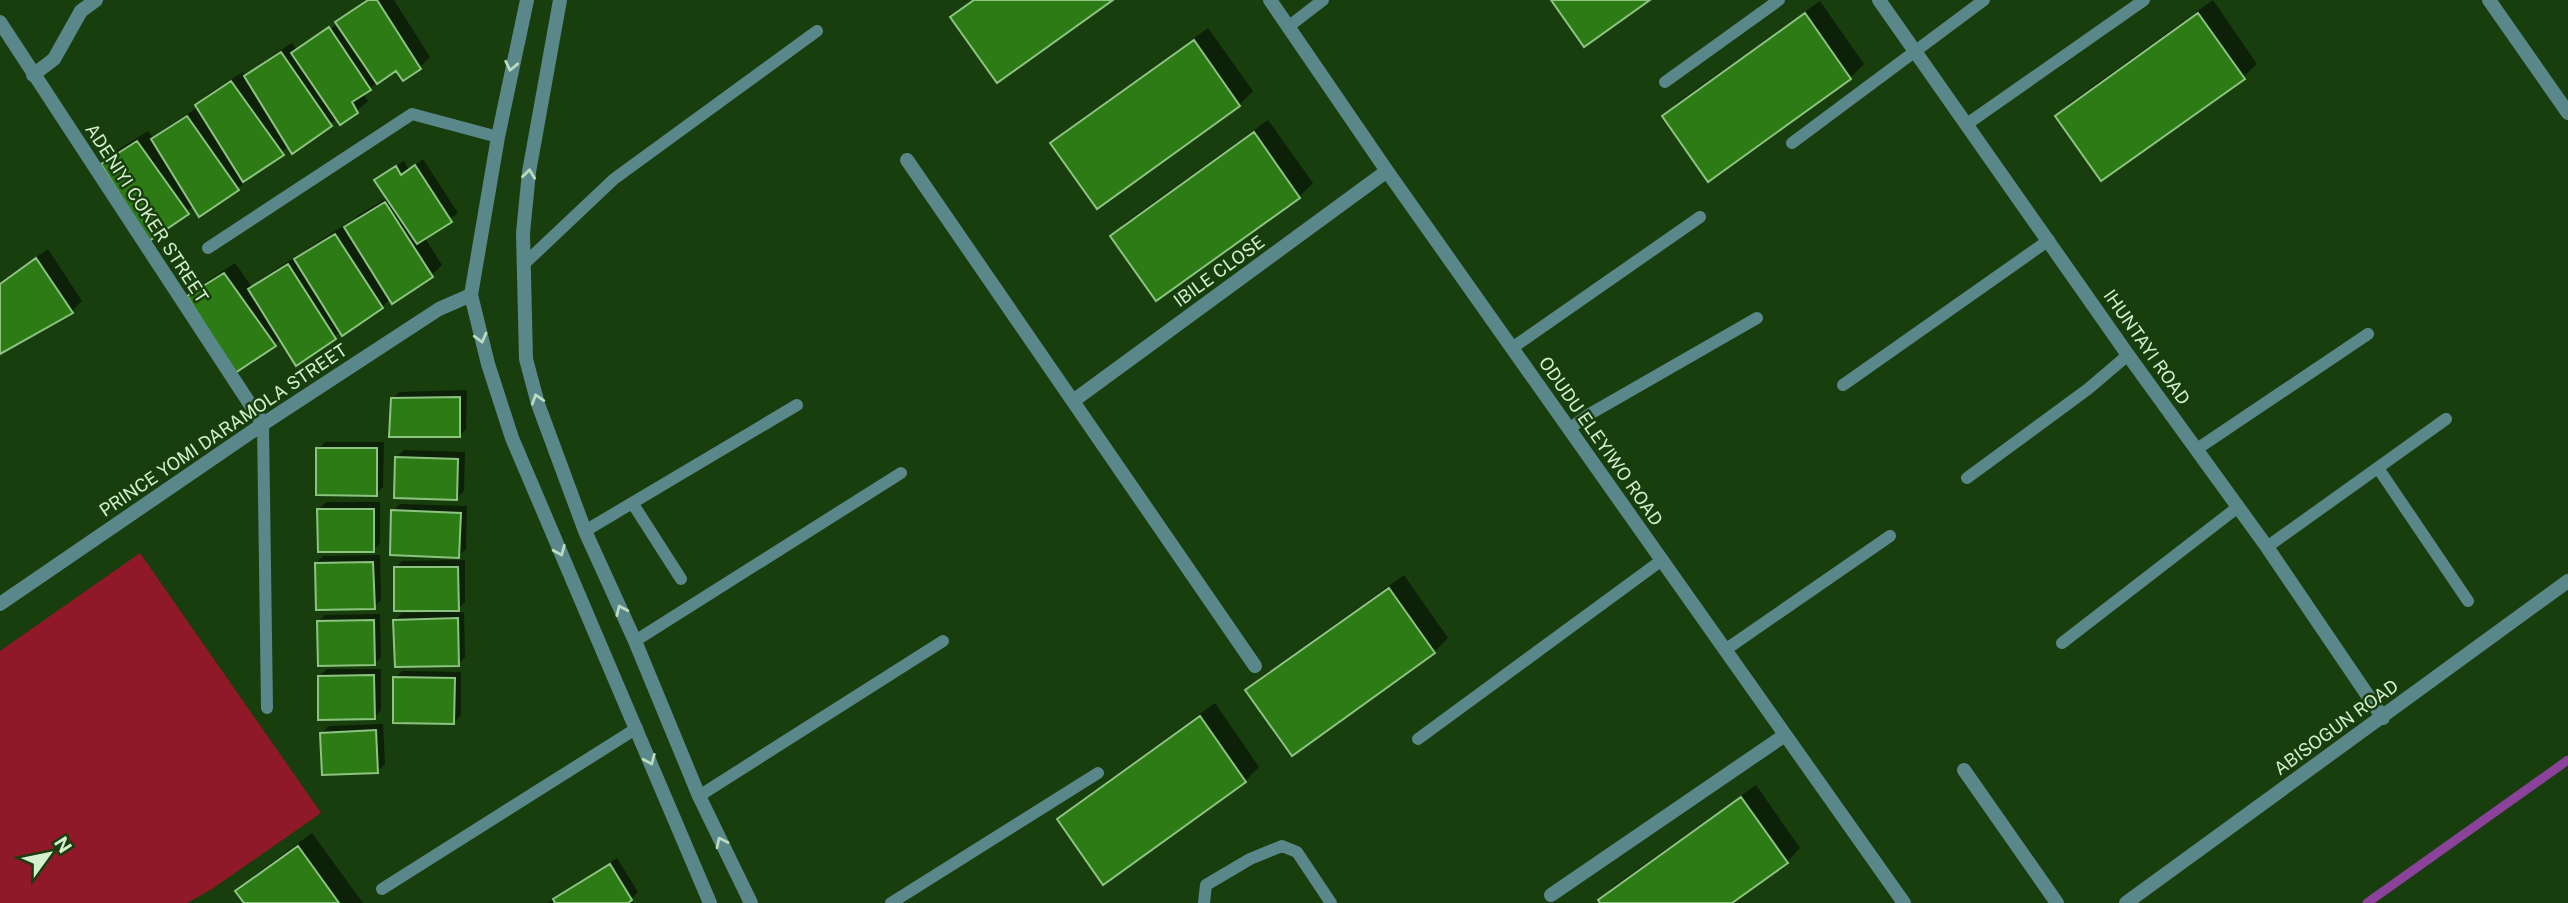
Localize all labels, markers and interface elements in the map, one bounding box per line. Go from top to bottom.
one-way arrow [505,60,520,72]
street label: ADENIYI COKER STREET [81,119,213,307]
one-way arrow [522,168,537,180]
street label: IBILE CLOSE [1170,231,1268,311]
street label: IHUNTAYI ROAD [2099,285,2195,409]
one-way arrow [473,332,487,344]
street label: PRINCE YOMI DARAMOLA STREET [95,339,351,521]
street label: ODUDU ELEYIWO ROAD [1535,353,1667,529]
one-way arrow [530,394,545,406]
one-way arrow [552,544,566,556]
one-way arrow [615,605,629,618]
street label: ABISOGUN ROAD [2270,675,2402,779]
one-way arrow [642,753,656,765]
north arrow [14,819,84,889]
text: N [50,833,77,857]
one-way arrow [715,837,729,849]

